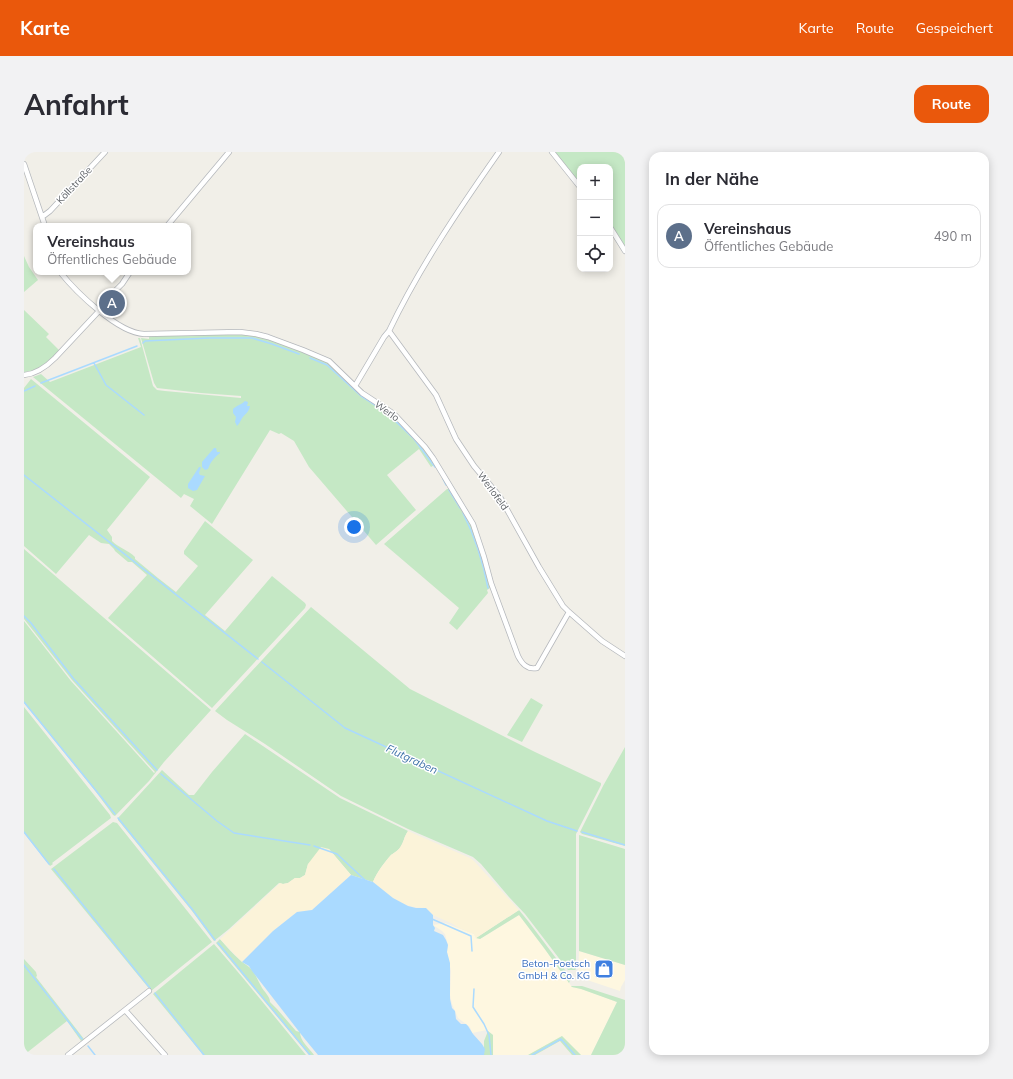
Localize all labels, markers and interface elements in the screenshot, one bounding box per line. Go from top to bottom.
text: Karte [20,16,70,40]
text: Karte [799,19,834,37]
text: Route [856,19,894,37]
text: Gespeichert [916,19,993,37]
button: Route [914,85,989,123]
text: Anfahrt [24,87,129,122]
street label: Köllstraße [53,164,95,206]
map controls [577,164,613,272]
button: + [577,164,613,200]
text: In der Nähe [665,168,759,189]
button: − [577,200,613,236]
text: Vereinshaus [704,219,791,238]
popup [33,223,191,275]
text: A [674,228,684,244]
text: 490 m [934,228,972,244]
text: Vereinshaus [47,232,135,251]
button: locate [577,236,613,272]
text: Öffentliches Gebäude [704,238,833,254]
text: Öffentliches Gebäude [47,251,177,267]
pin: A [99,288,125,318]
street label: Werlo [372,398,402,425]
street label: Werlofeld [475,469,511,513]
your location [344,517,364,537]
water label: Flutgraben [384,741,440,777]
place label: Beton-Poetsch GmbH & Co. KG [518,957,590,982]
shop icon: Beton-Poetsch GmbH & Co. KG [593,958,615,980]

